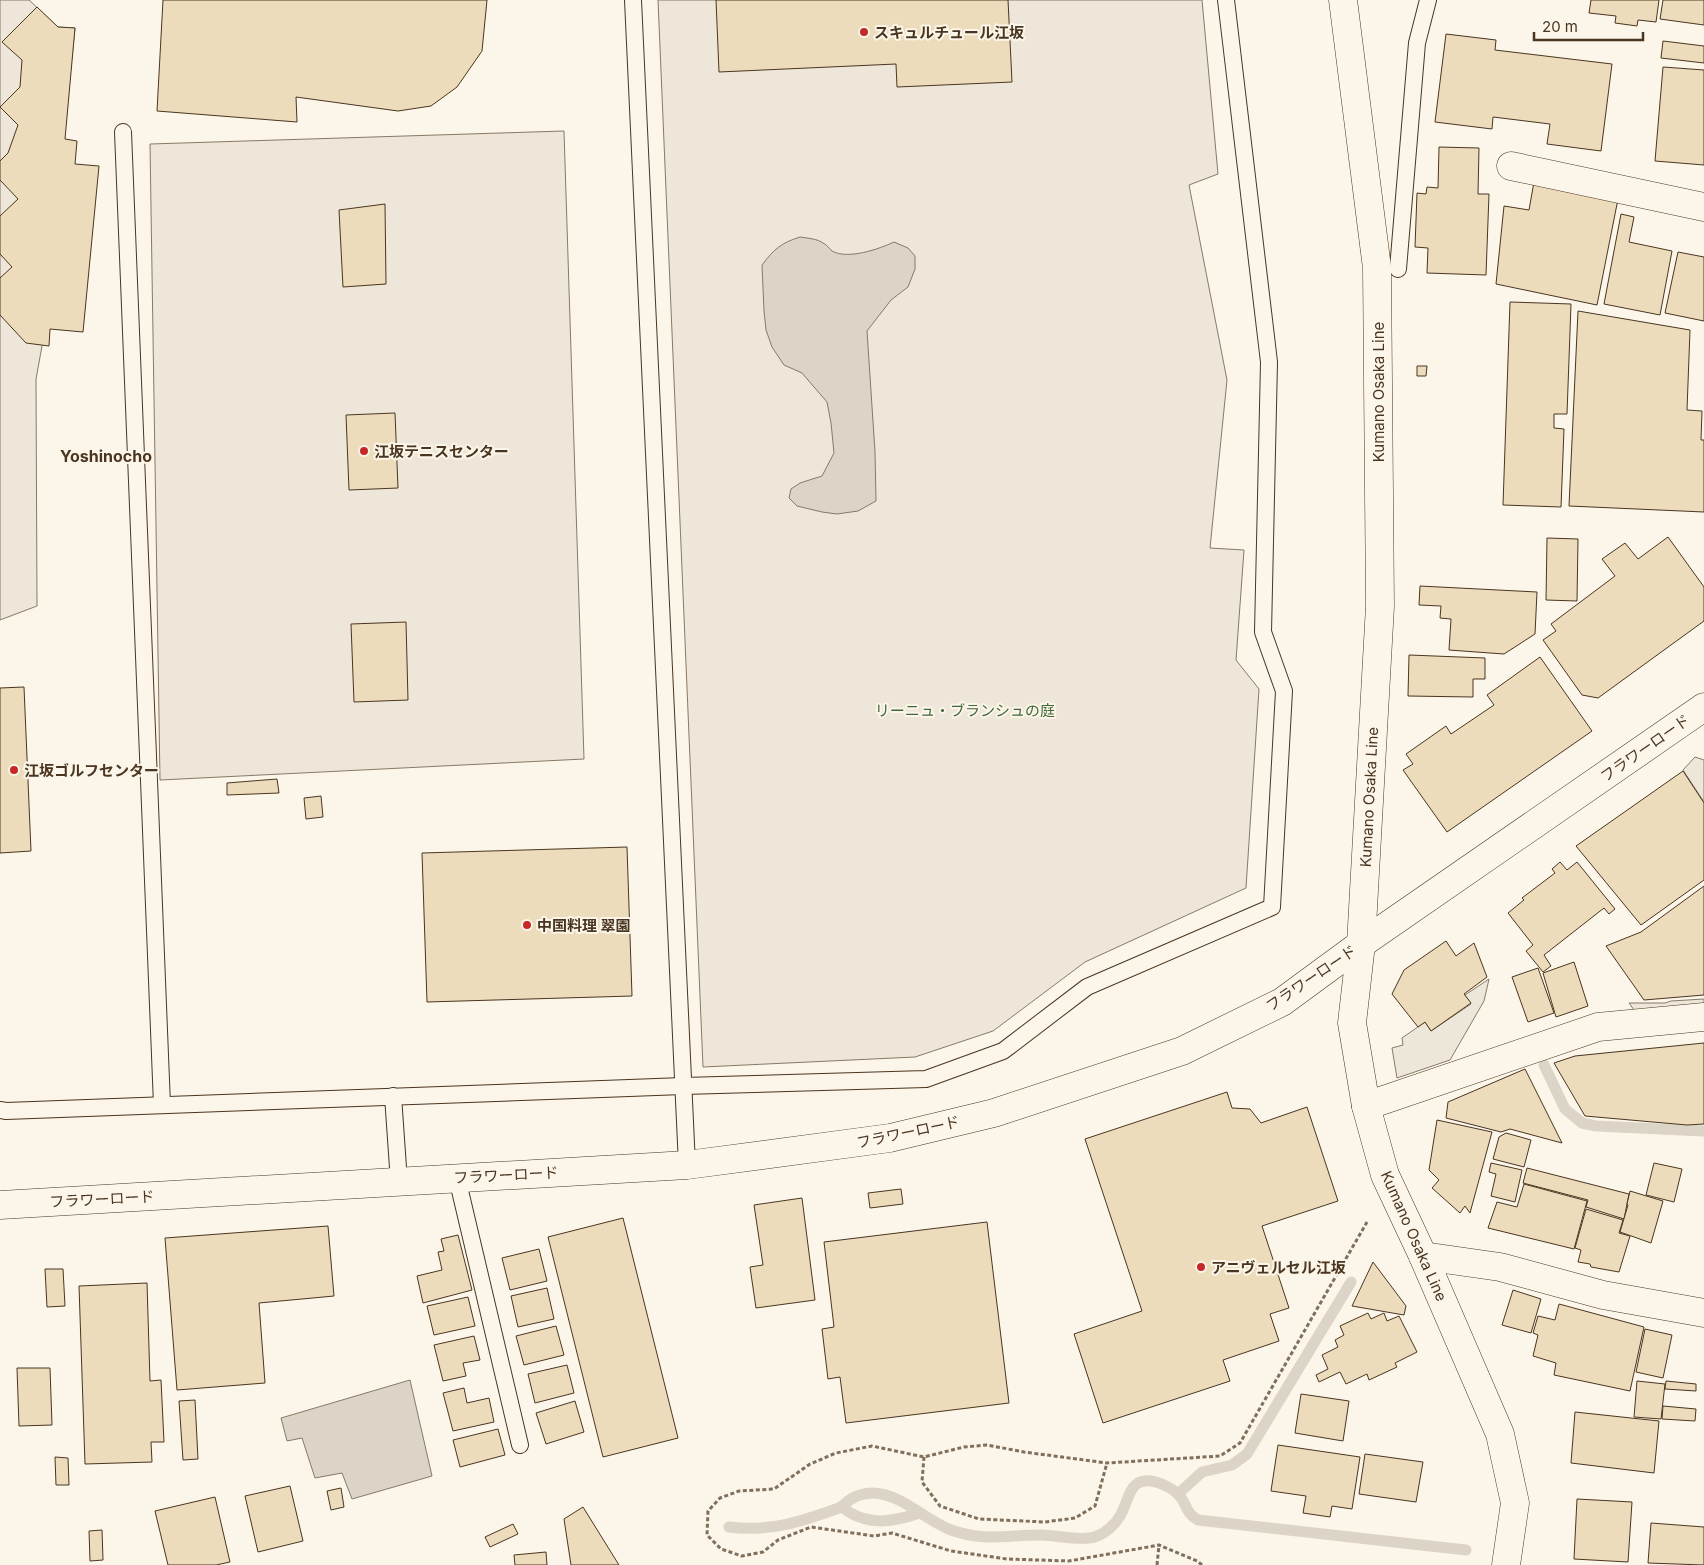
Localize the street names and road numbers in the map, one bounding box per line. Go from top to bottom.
street label: Kumano Osaka Line [1369,322,1388,462]
street label: フラワーロード [1597,710,1693,786]
street label: Kumano Osaka Line [1356,726,1382,868]
street label: フラワーロード [1262,941,1360,1015]
street label: フラワーロード [855,1112,961,1152]
street label: フラワーロード [453,1163,559,1187]
street label: Kumano Osaka Line [1377,1168,1451,1304]
street label: フラワーロード [49,1187,155,1211]

